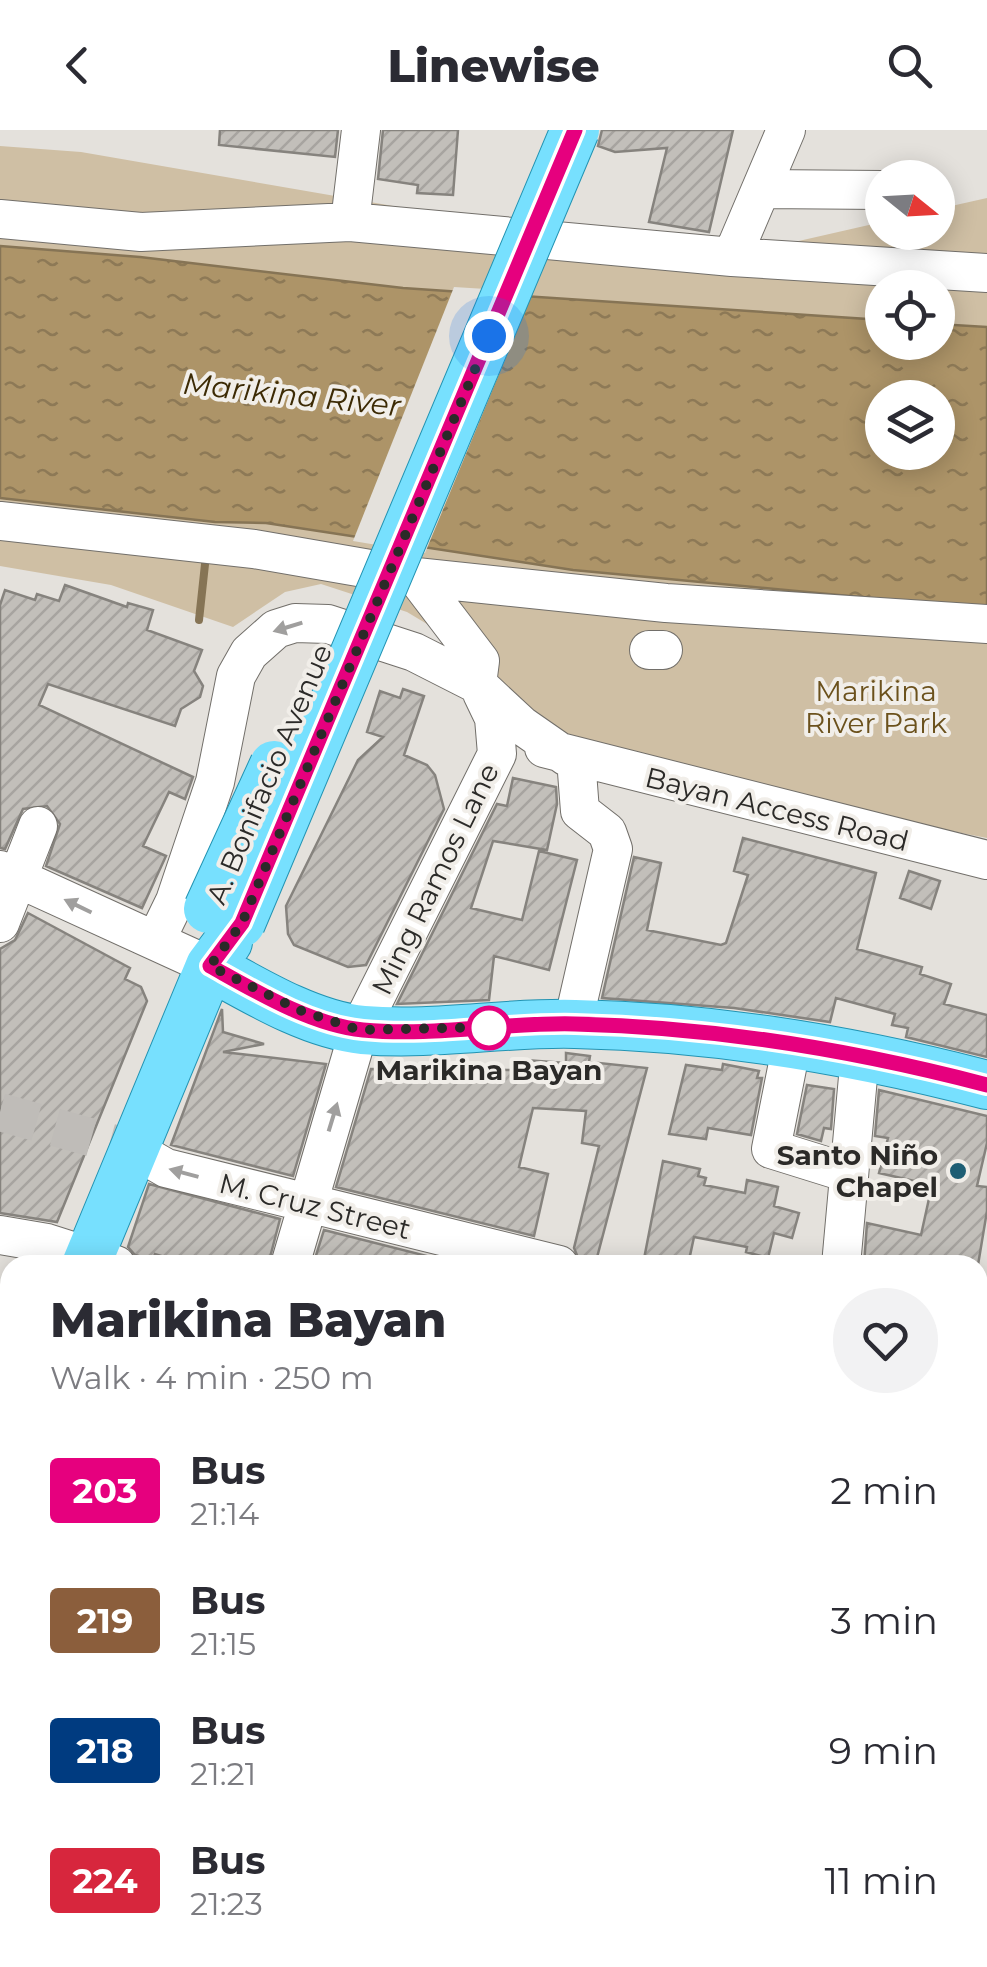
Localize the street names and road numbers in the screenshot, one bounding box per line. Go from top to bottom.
street label: A. Bonifacio Avenue [199,639,339,909]
street label: Ming Ramos Lane [364,758,506,1000]
street label: Bayan Access Road [642,760,912,858]
street label: M. Cruz Street [216,1166,414,1246]

